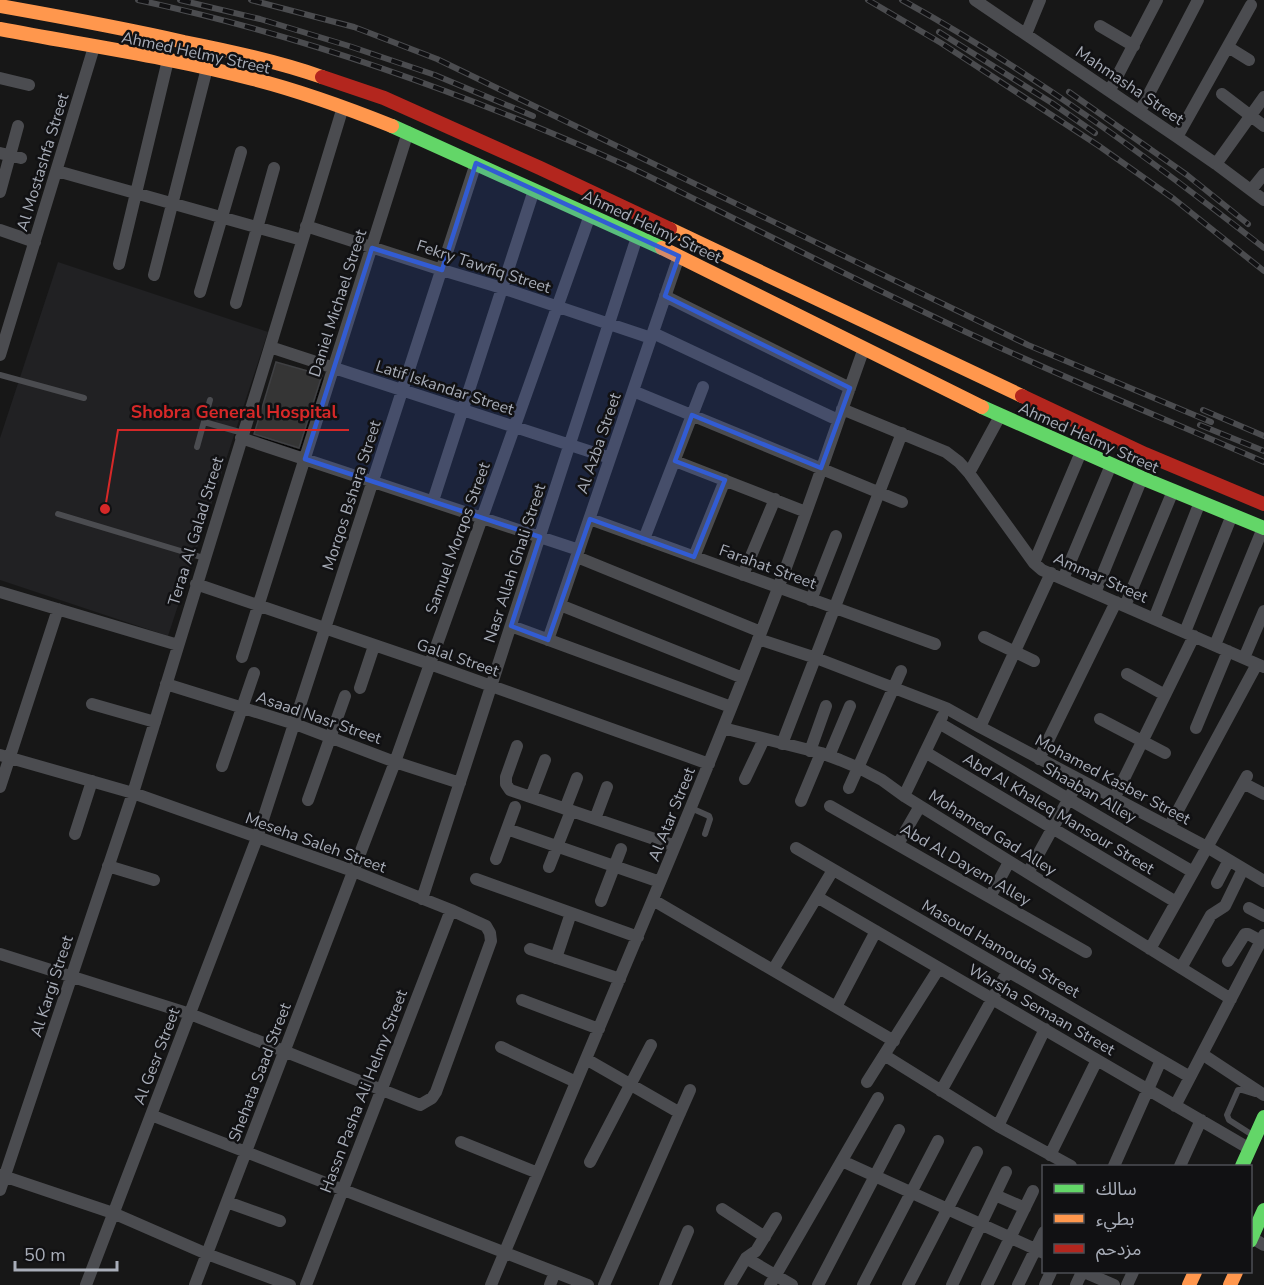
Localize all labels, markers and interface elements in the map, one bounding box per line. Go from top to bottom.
street label: Ahmed Helmy Street [119,26,273,80]
street label: Mahmasha Street [1071,41,1188,131]
street label: Al Mostashfa Street [12,90,75,234]
street label: Ahmed Helmy Street [578,185,725,269]
street label: Daniel Michael Street [304,226,372,380]
street label: Fekry Tawfiq Street [414,235,554,299]
street label: Latif Iskandar Street [373,355,517,421]
street label: Al Azba Street [571,390,627,497]
callout: Shobra General Hospital [118,394,349,430]
street label: Ahmed Helmy Street [1015,397,1163,479]
text: Shobra General Hospital [131,400,337,424]
street label: Morqos Bshara Street [317,417,387,573]
street label: Teraa Al Galad Street [163,454,229,608]
street label: Samuel Morqos Street [420,459,496,617]
street label: Nasr Allah Ghali Street [479,481,551,646]
street label: Farahat Street [716,539,820,595]
street label: Ammar Street [1050,547,1152,609]
street label: Galal Street [414,634,502,682]
street label: Asaad Nasr Street [253,686,385,750]
street label: Mohamed Kasber Street [1031,729,1195,830]
street label: Abd Al Khaleq Mansour Street [959,748,1159,880]
street label: Shaaban Alley [1039,757,1141,829]
street label: Al Atar Street [643,764,701,865]
street label: Mohamed Gad Alley [924,785,1061,882]
street label: Meseha Saleh Street [242,807,390,879]
street label: Abd Al Dayem Alley [896,819,1035,912]
street label: Masoud Hamouda Street [918,895,1084,1003]
street label: Al Kargi Street [25,932,79,1040]
street label: Warsha Semaan Street [964,959,1119,1061]
street label: Hassn Pasha Ali Helmy Street [315,986,413,1196]
street label: Shehata Saad Street [223,999,297,1145]
street label: Al Gesr Street [128,1005,186,1108]
legend [1042,1165,1252,1273]
text: سالك [1096,1177,1137,1201]
text: بطيء [1096,1207,1134,1232]
scale bar [15,1234,117,1272]
text: مزدحم [1096,1237,1141,1262]
text: 50 m [24,1243,66,1267]

